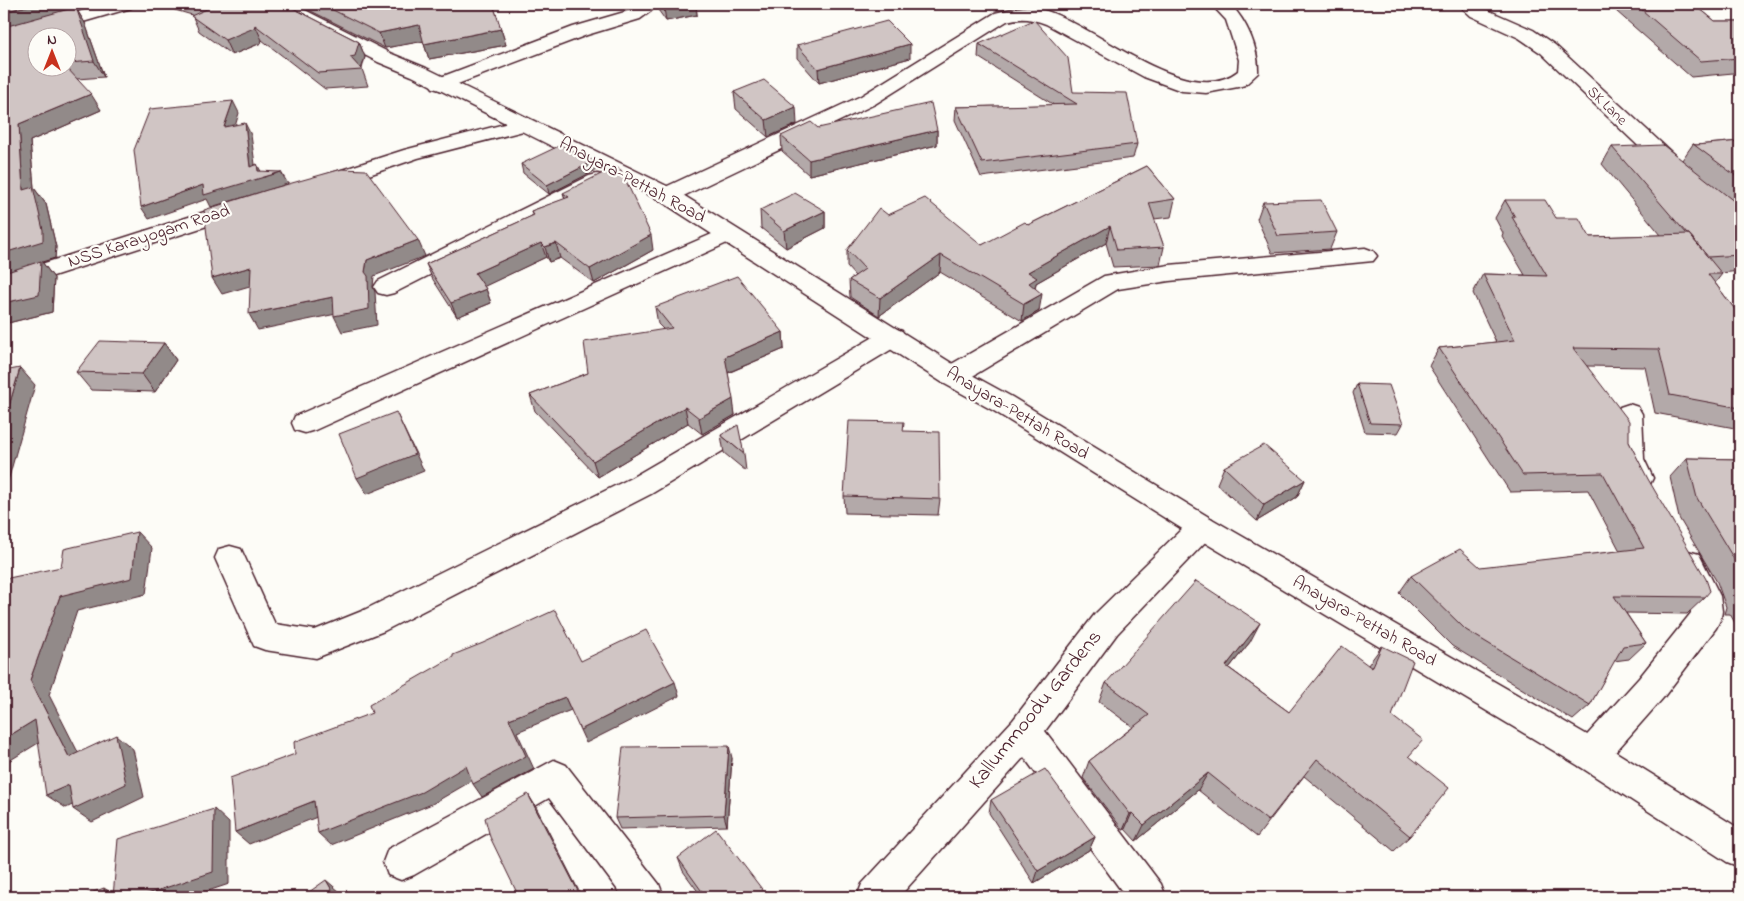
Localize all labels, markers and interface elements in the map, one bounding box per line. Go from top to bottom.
north arrow [28,28,78,78]
text: N [47,30,57,51]
street label: SK Lane [1582,81,1632,131]
street label: Anayara-Pettah Road [554,131,710,231]
street label: NSS Karayogam Road [65,199,234,276]
street label: Anayara-Pettah Road [940,361,1094,467]
street label: Anayara-Pettah Road [1287,570,1441,674]
street label: Kallummoodu Gardens [962,624,1110,796]

